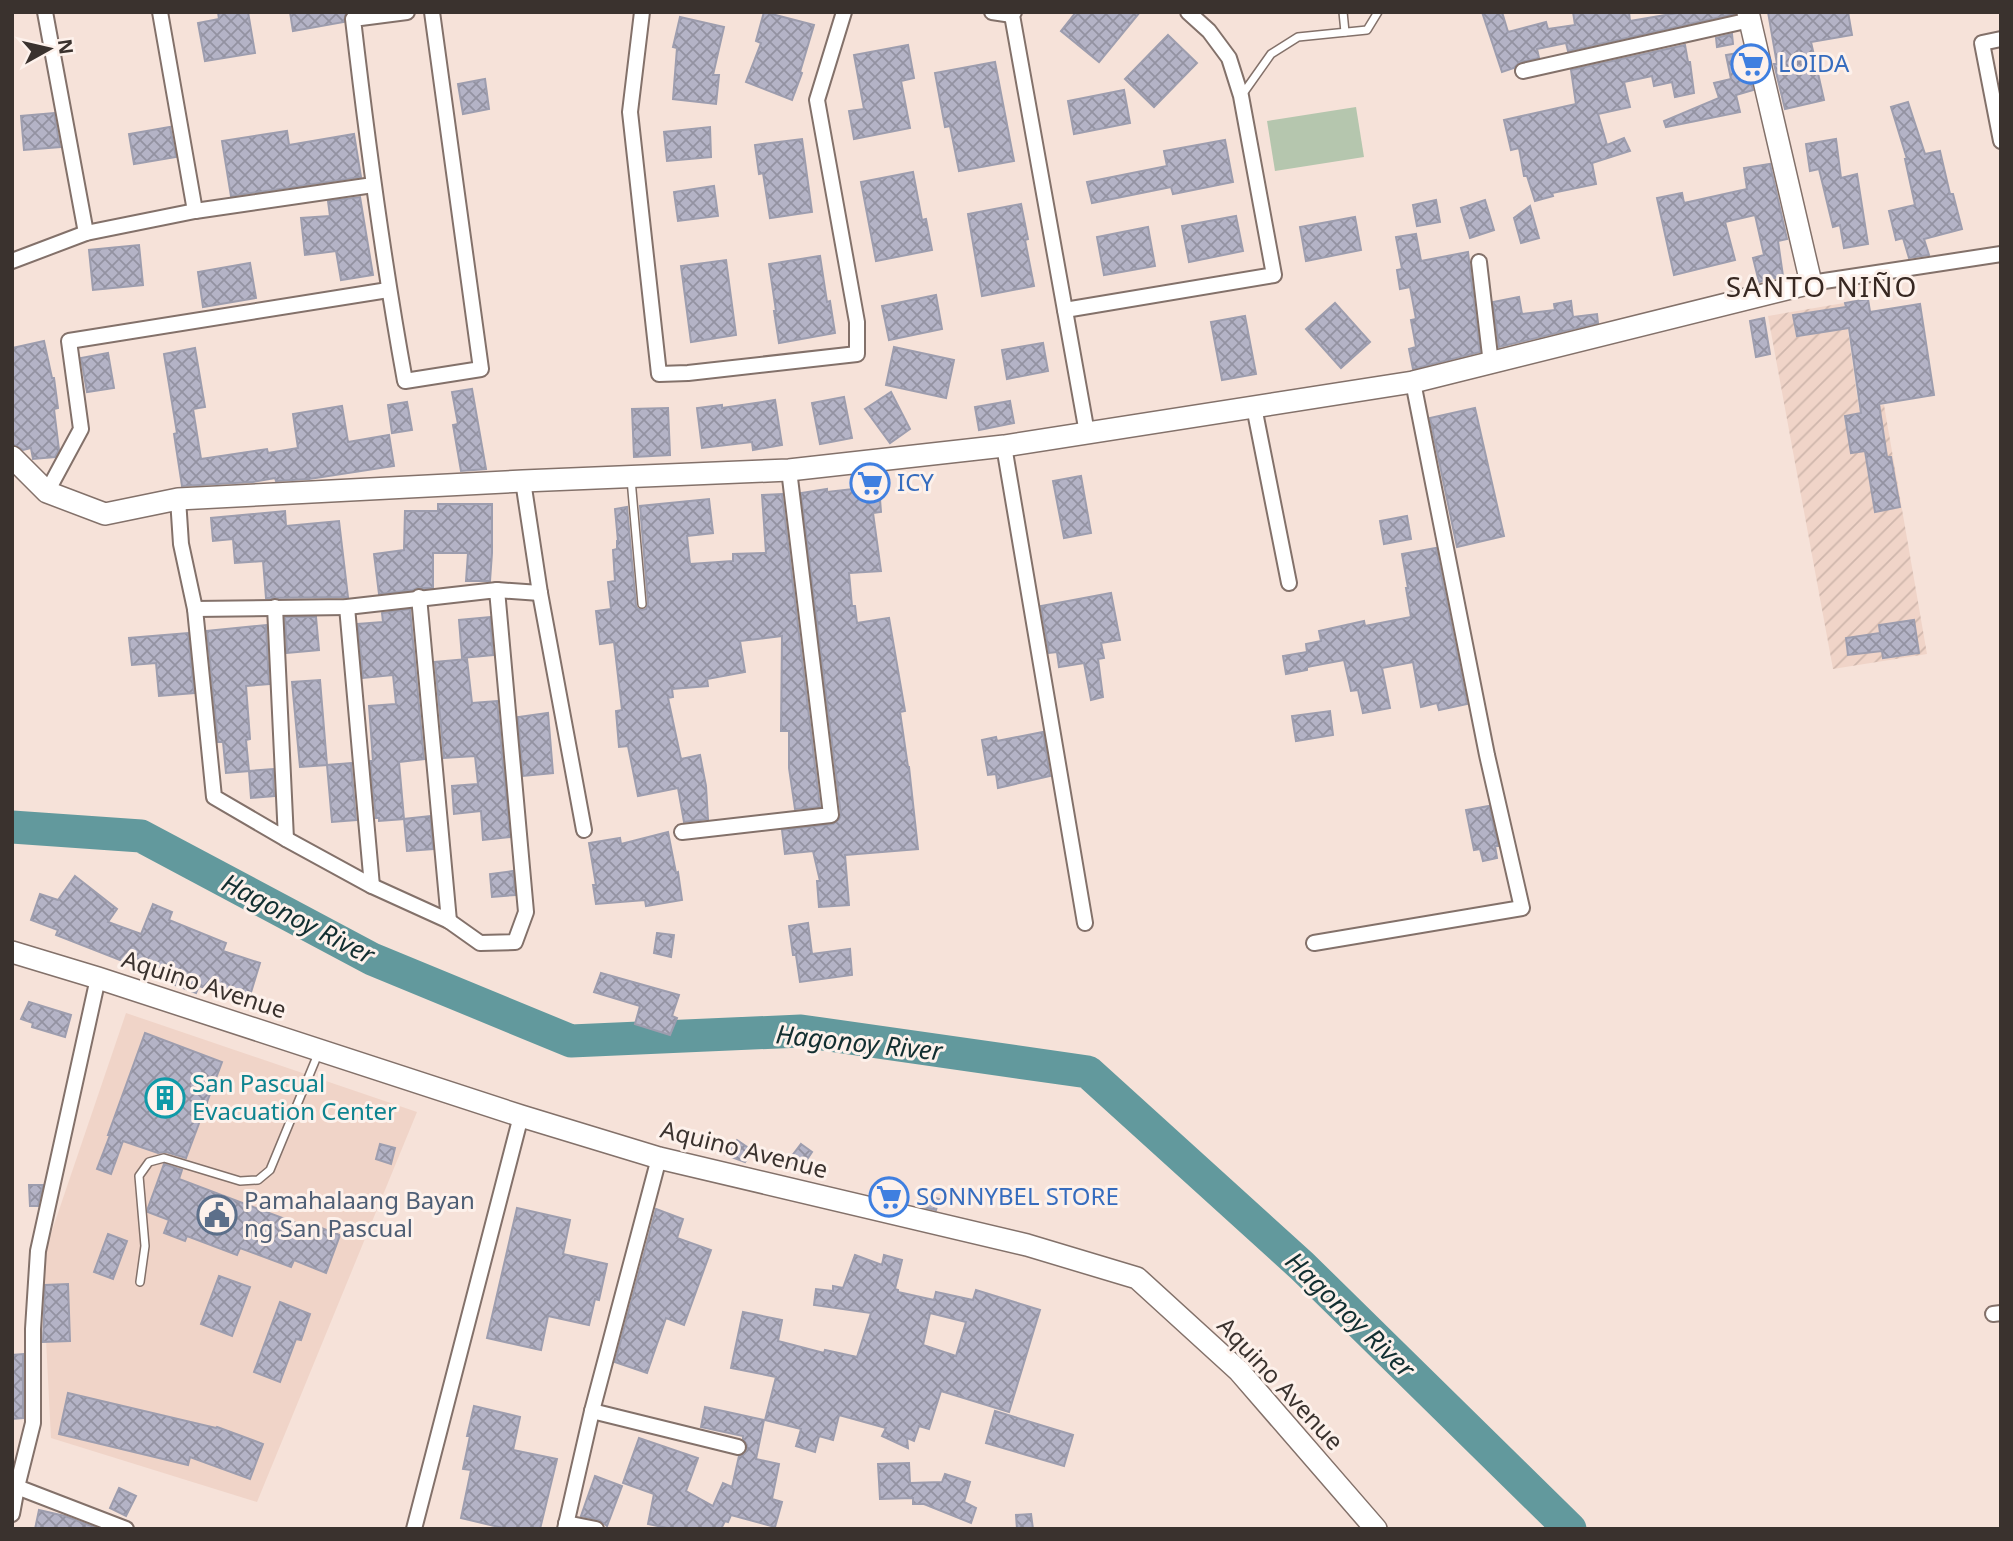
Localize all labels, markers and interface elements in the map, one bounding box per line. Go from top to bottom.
north arrow [14,14,84,84]
text: N [52,37,80,56]
supermarket icon: LOIDA [1730,43,1772,85]
place label: LOIDA [1778,46,1850,79]
district label: SANTO NIÑO [1726,267,1918,305]
supermarket icon: ICY [849,462,891,504]
place label: ICY [897,465,934,498]
water label: Hagonoy River [216,864,383,973]
street label: Aquino Avenue [118,941,291,1026]
water label: Hagonoy River [774,1015,946,1069]
place label: San Pascual Evacuation Center [192,1066,397,1127]
building icon: San Pascual Evacuation Center [144,1077,186,1119]
street label: Aquino Avenue [657,1112,831,1185]
supermarket icon: SONNYBEL STORE [868,1176,910,1218]
place label: SONNYBEL STORE [916,1179,1119,1212]
place label: Pamahalaang Bayan ng San Pascual [244,1183,475,1244]
public building icon: Pamahalaang Bayan ng San Pascual [196,1194,238,1236]
water label: Hagonoy River [1278,1243,1425,1386]
street label: Aquino Avenue [1211,1309,1351,1457]

